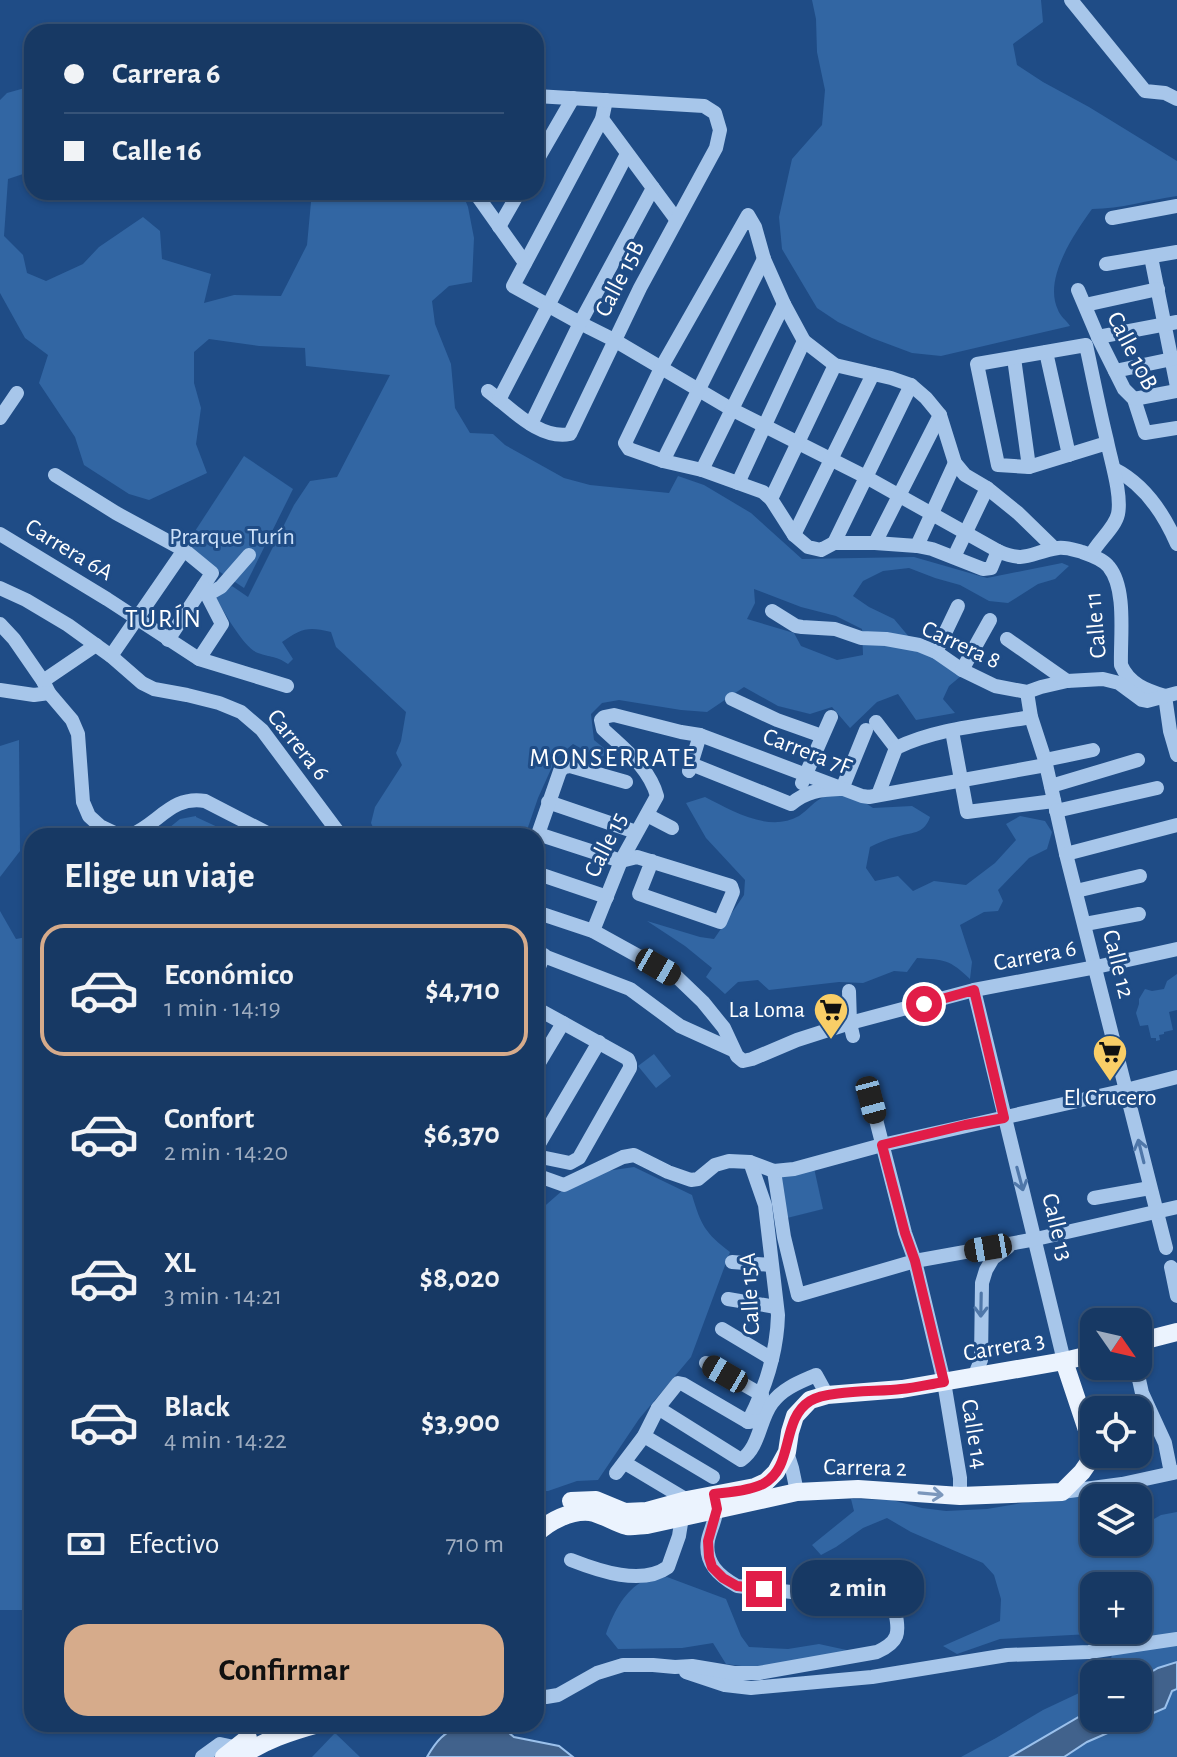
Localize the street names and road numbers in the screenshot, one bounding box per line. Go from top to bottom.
street label: Calle 15B [591,237,649,321]
street label: Calle 10B [1102,308,1162,394]
street label: Carrera 6A [21,515,117,585]
street label: Calle 11 [1081,591,1111,659]
street label: Carrera 8 [918,616,1004,674]
street label: Carrera 6 [262,705,334,785]
street label: Carrera 7F [759,724,855,780]
street label: Calle 15 [580,809,632,881]
street label: Calle 12 [1098,927,1138,1001]
street label: Carrera 6 [992,936,1078,976]
street label: Calle 13 [1037,1191,1077,1263]
street label: Calle 15A [736,1252,764,1336]
street label: Carrera 3 [961,1328,1047,1366]
street label: Calle 14 [957,1397,991,1471]
street label: Carrera 2 [823,1455,907,1481]

